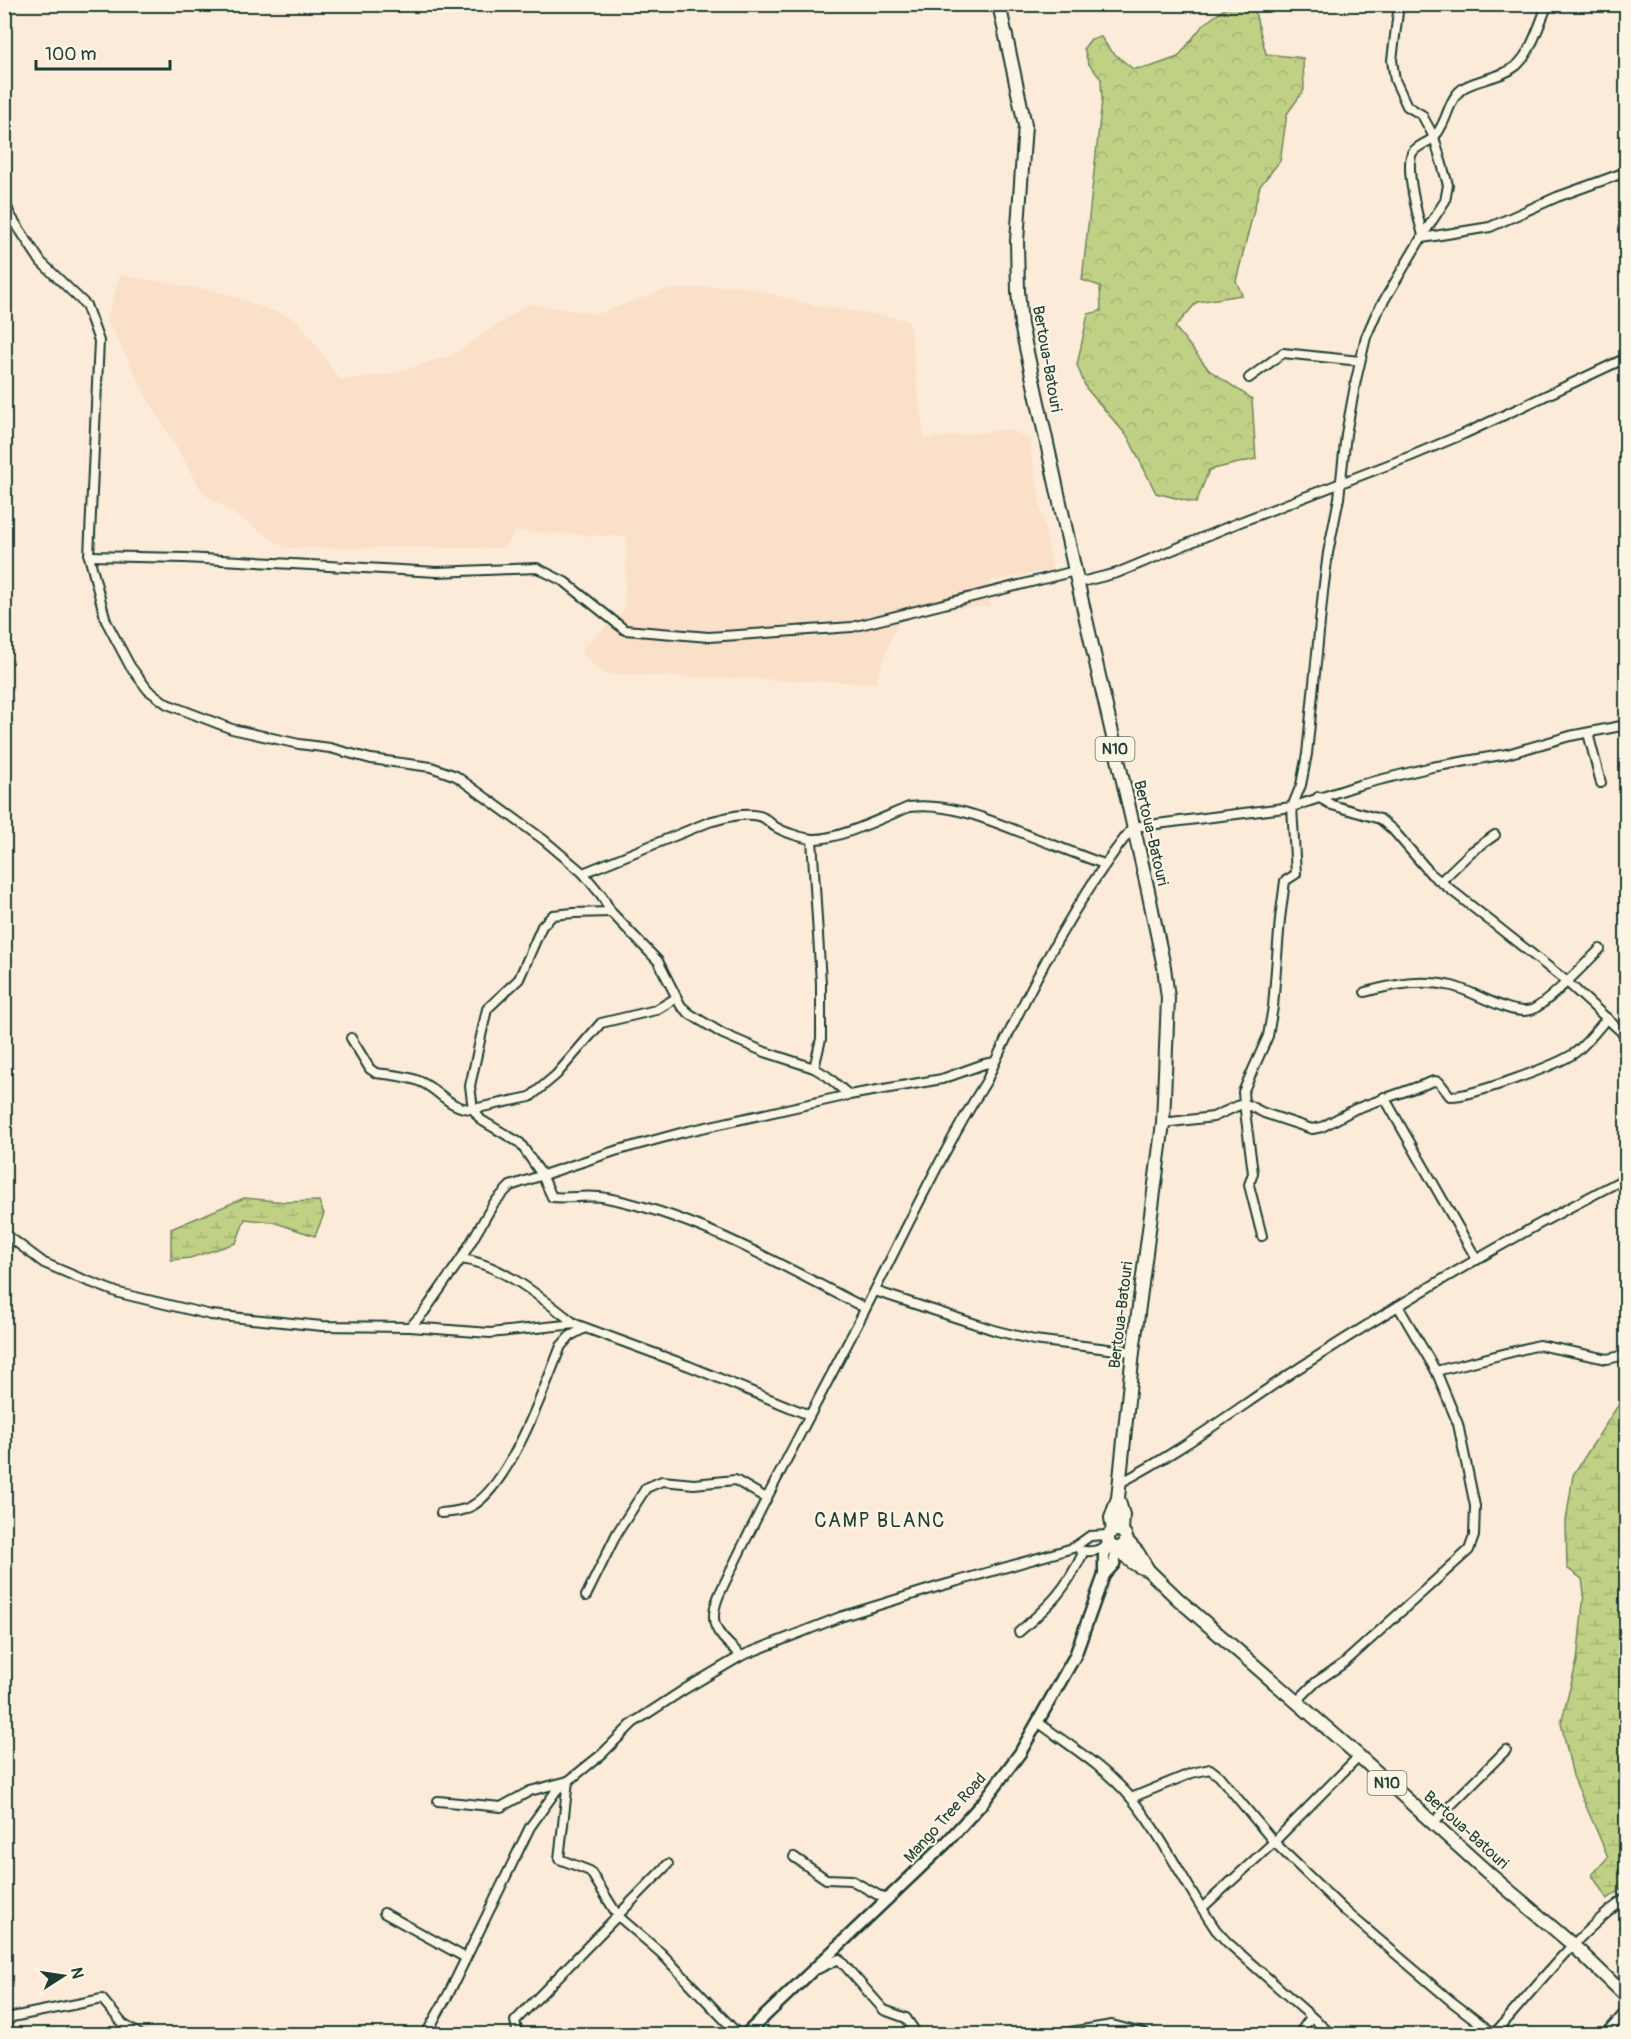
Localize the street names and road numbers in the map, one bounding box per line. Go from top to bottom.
street label: Bertoua-Batouri [1028,304,1066,414]
road number: N10 [1096,737,1134,761]
street label: Bertoua-Batouri [1129,778,1173,888]
street label: Bertoua-Batouri [1105,1260,1138,1370]
street label: Mango Tree Road [899,1769,991,1867]
road number: N10 [1368,1771,1406,1795]
street label: Bertoua-Batouri [1419,1787,1513,1874]

